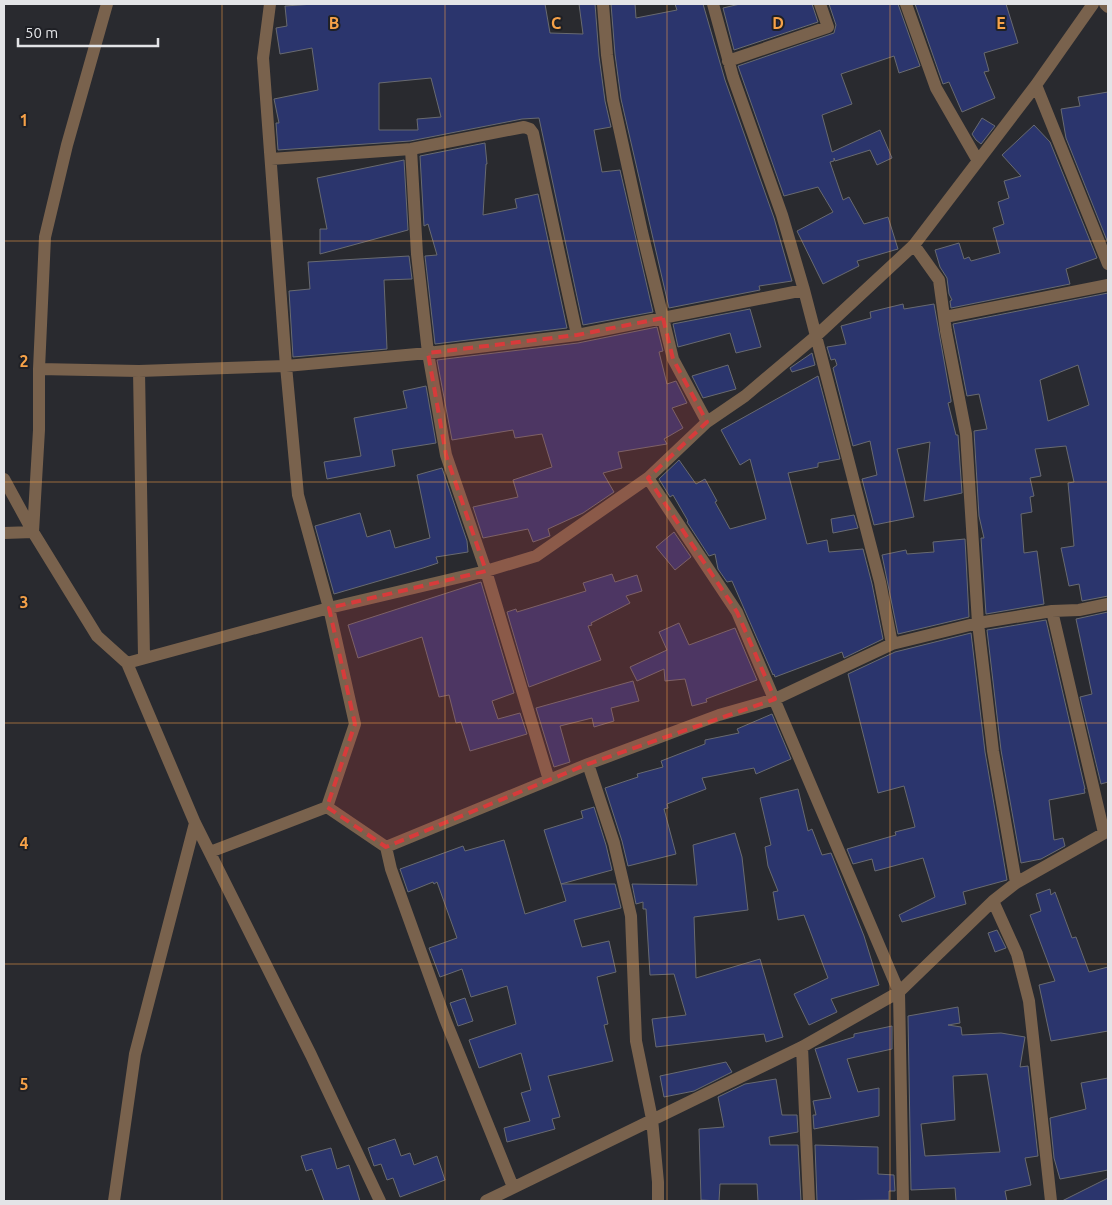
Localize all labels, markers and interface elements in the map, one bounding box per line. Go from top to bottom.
text: B [329,14,339,32]
text: C [551,14,561,32]
text: D [772,14,784,32]
text: E [996,14,1006,32]
scale bar [18,15,158,47]
text: 50 m [25,24,58,41]
text: 1 [19,111,29,129]
text: 2 [19,352,29,370]
text: 3 [19,593,29,611]
text: 4 [19,834,29,852]
text: 5 [19,1075,29,1093]

